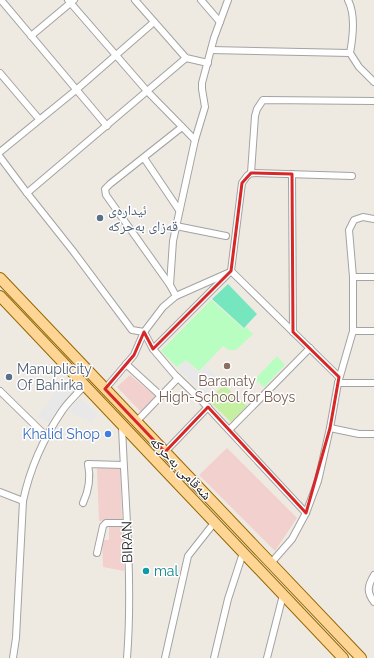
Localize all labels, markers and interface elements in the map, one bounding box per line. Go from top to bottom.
place label: ئیدارەی قەزای بەحرکە [108,202,178,235]
marker: ئیدارەی قەزای بەحرکە [95,213,105,223]
place label: Manuplicity Of Bahirka [17,361,92,393]
marker: Baranaty High-School for Boys [222,361,232,371]
marker: Manuplicity Of Bahirka [4,372,14,382]
place label: Baranaty High-School for Boys [159,373,295,405]
place label: Khalid Shop [22,426,100,442]
marker: Khalid Shop [103,429,113,439]
street label: شەقامی بەحرکە [146,433,215,504]
street label: BIRAN [119,521,135,563]
place label: mal [154,563,178,579]
marker: mal [141,566,151,576]

